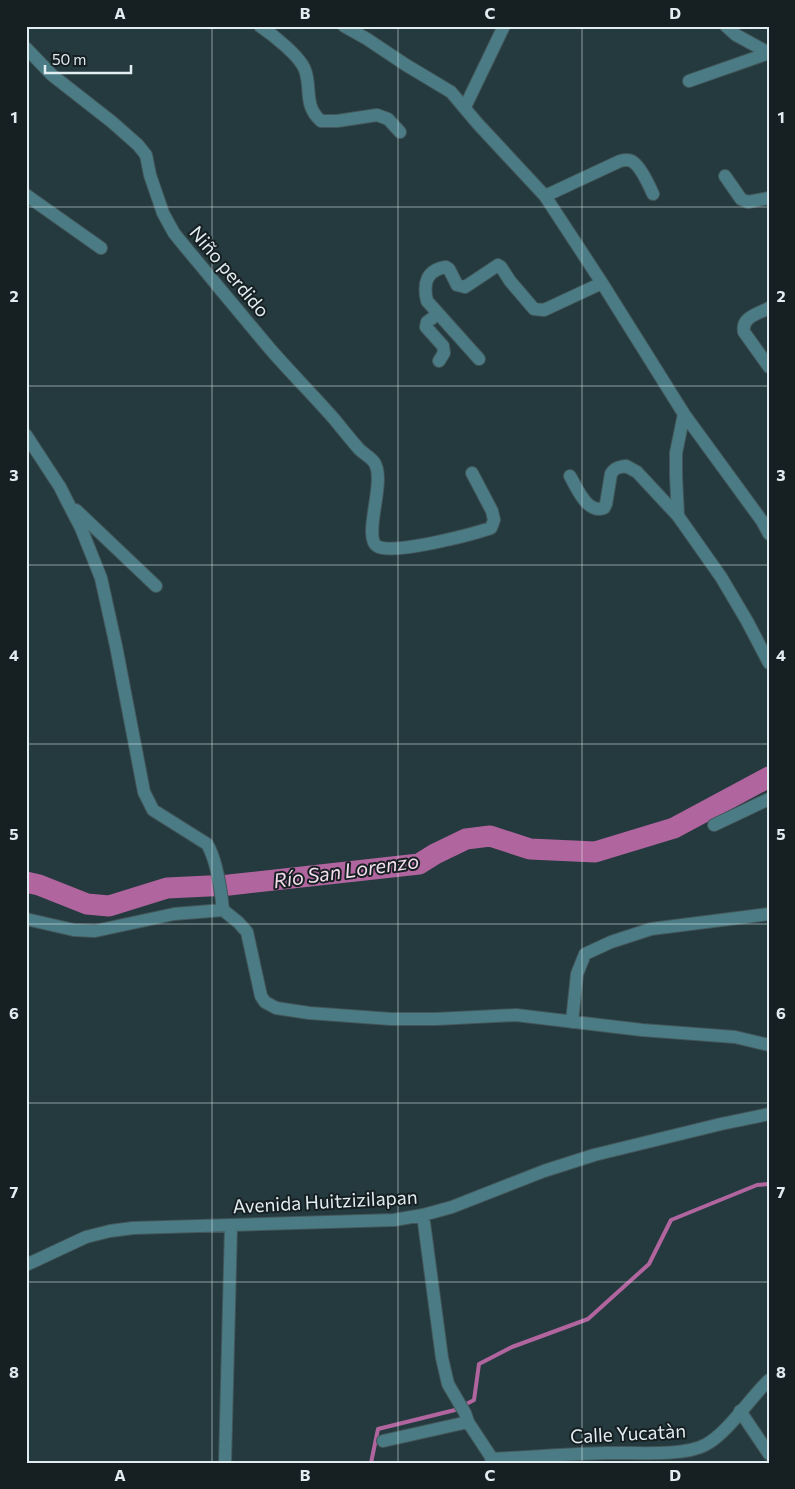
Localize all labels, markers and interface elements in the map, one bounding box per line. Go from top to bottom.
text: A [114,3,126,22]
text: B [300,3,311,22]
text: C [485,3,496,22]
text: D [669,3,681,22]
scale bar [45,42,131,74]
text: 50 m [52,50,86,68]
text: 1 [10,107,18,126]
text: 1 [777,107,785,126]
street label: Niño perdido [185,221,275,321]
text: 2 [9,286,19,305]
text: 2 [776,286,786,305]
text: 3 [9,465,19,484]
text: 3 [776,465,786,484]
text: 4 [9,645,19,664]
text: 4 [776,645,786,664]
text: 5 [9,824,19,843]
text: 5 [776,824,786,843]
water label: Río San Lorenzo [272,848,420,892]
text: 6 [9,1003,19,1022]
text: 6 [776,1003,786,1022]
text: 7 [10,1182,19,1201]
text: 7 [777,1182,786,1201]
street label: Avenida Huitzizilapan [232,1185,418,1217]
text: 8 [9,1362,19,1381]
text: 8 [776,1362,786,1381]
street label: Calle Yucatàn [570,1418,686,1448]
text: A [114,1465,126,1484]
text: B [300,1465,311,1484]
text: C [485,1465,496,1484]
text: D [669,1465,681,1484]

